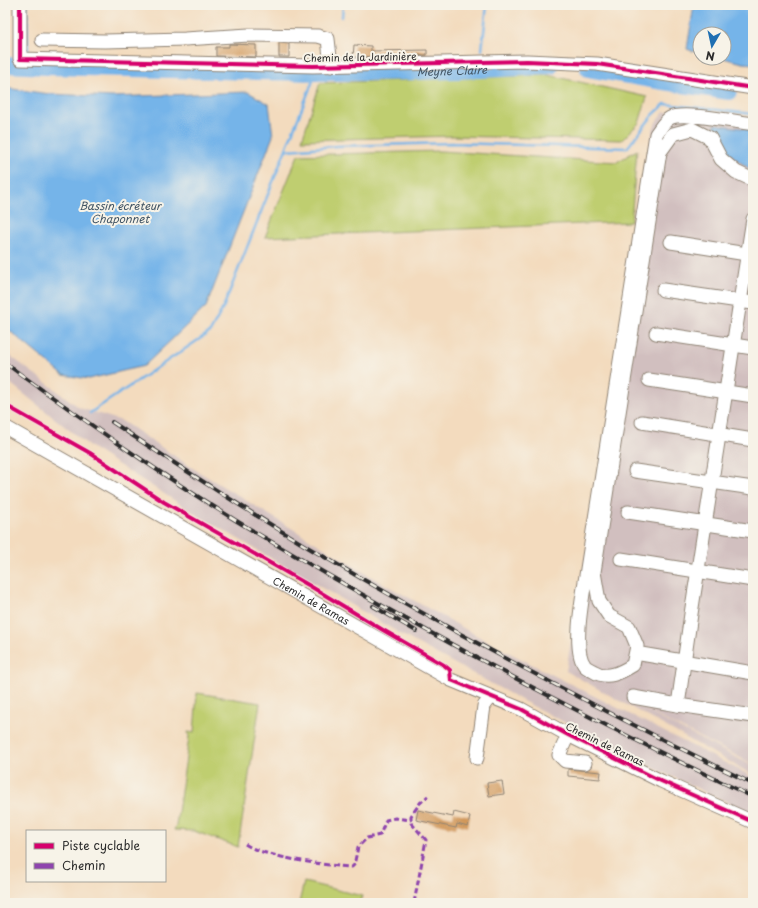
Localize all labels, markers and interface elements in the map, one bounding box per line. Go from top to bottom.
north arrow [692,26,732,66]
text: N [704,47,716,65]
street label: Chemin de la Jardinière [303,48,417,65]
water label: Meyne Claire [417,61,488,80]
water label: Bassin écréteur Chaponnet [79,197,163,227]
street label: Chemin de Ramas [270,573,353,628]
street label: Chemin de Ramas [563,718,647,769]
legend [26,830,166,882]
text: Piste cyclable [62,836,140,854]
text: Chemin [62,856,106,874]

